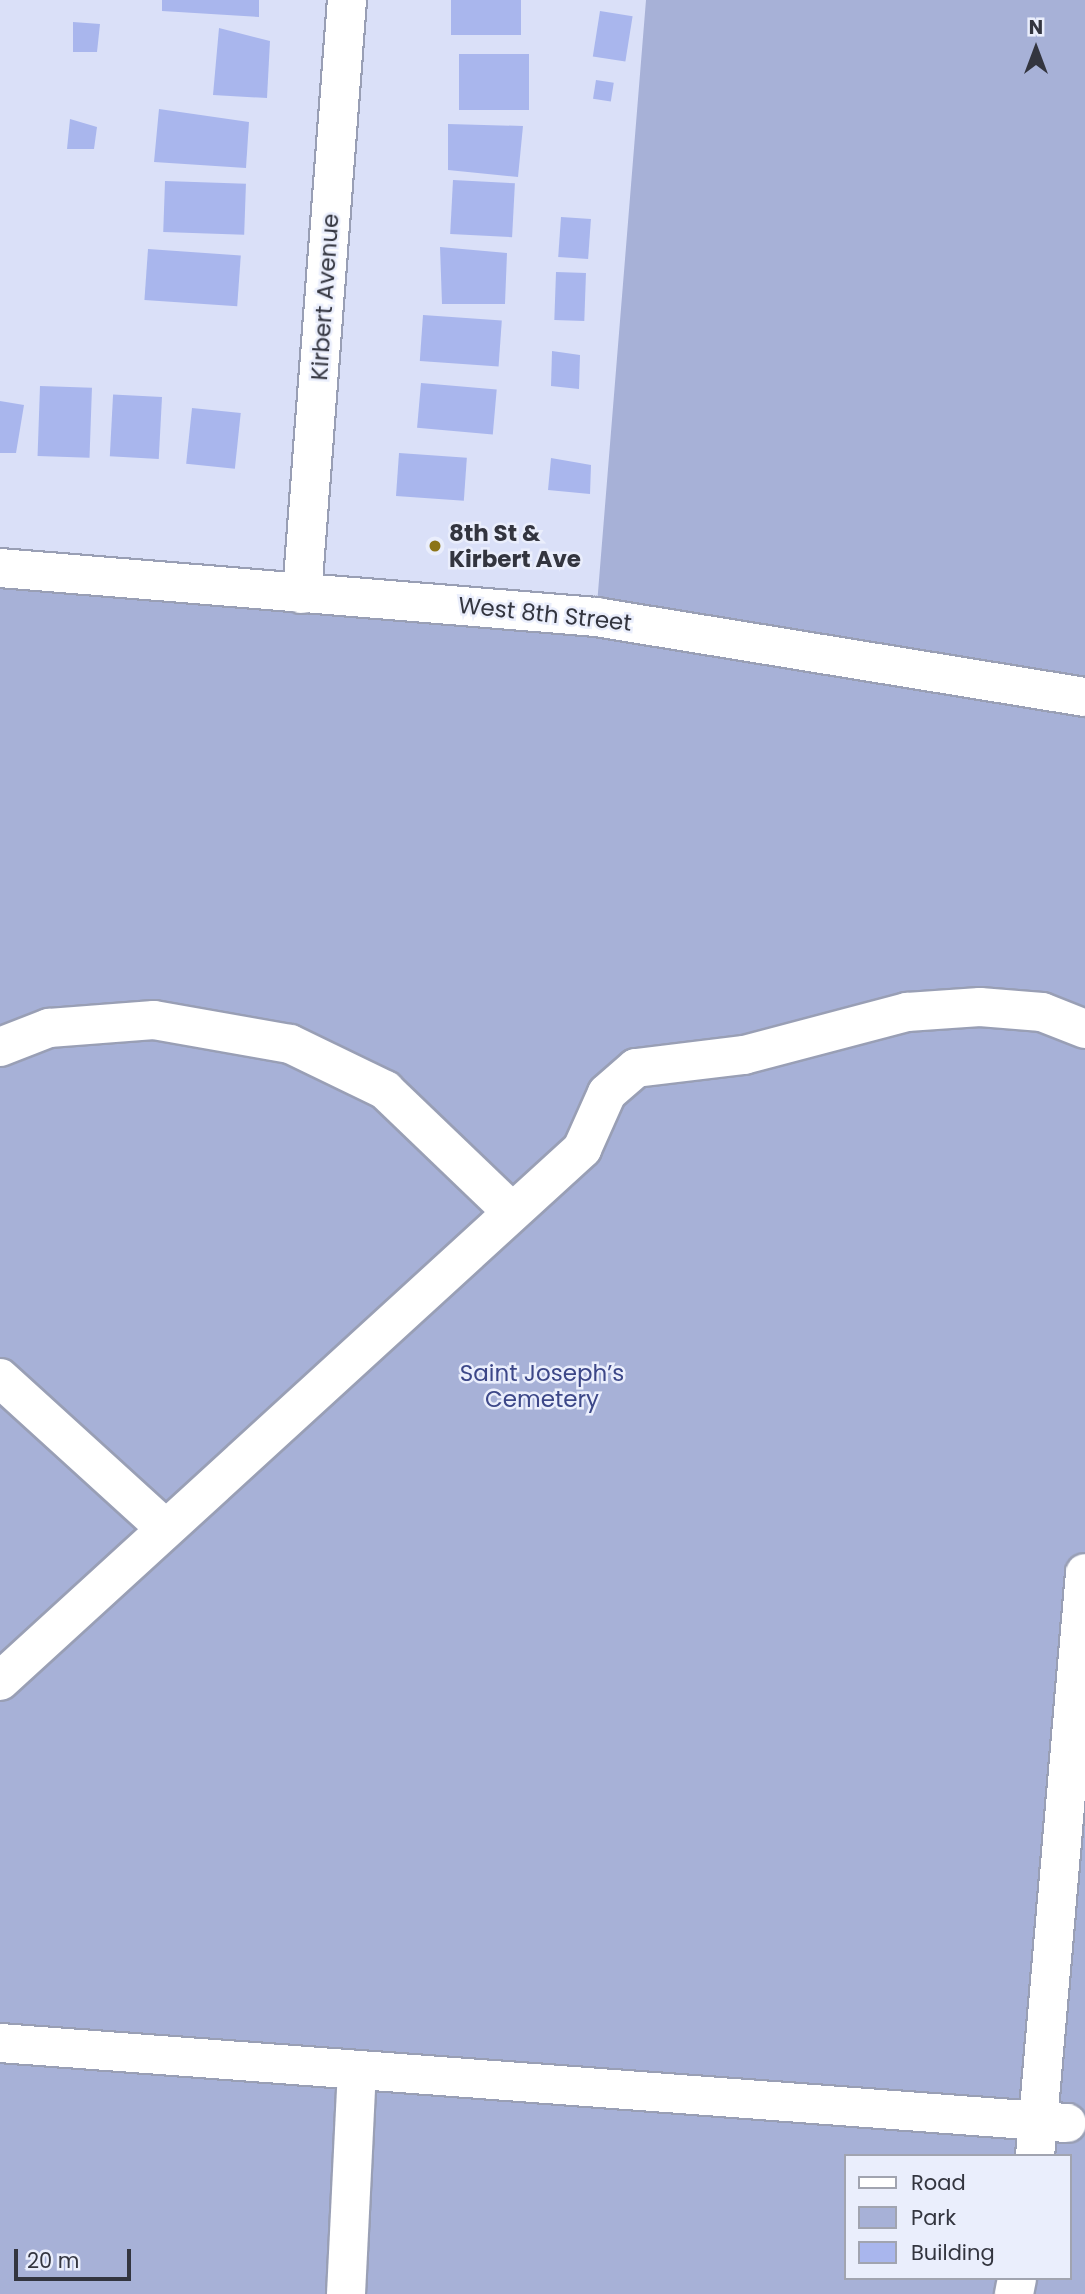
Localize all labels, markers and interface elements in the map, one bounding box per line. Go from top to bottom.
north arrow [1001,14,1071,84]
text: N [1029,14,1043,41]
street label: Kirbert Avenue [305,213,345,381]
place label: 8th St & Kirbert Ave [449,519,581,573]
marker: 8th St & Kirbert Ave [427,538,443,554]
street label: West 8th Street [457,591,633,637]
park label: Saint Joseph’s Cemetery [460,1359,624,1413]
legend [844,2154,1071,2280]
text: Road [911,2168,966,2197]
text: Park [911,2203,956,2232]
scale bar [18,2234,135,2278]
text: Building [911,2238,995,2267]
text: 20 m [27,2246,80,2275]

